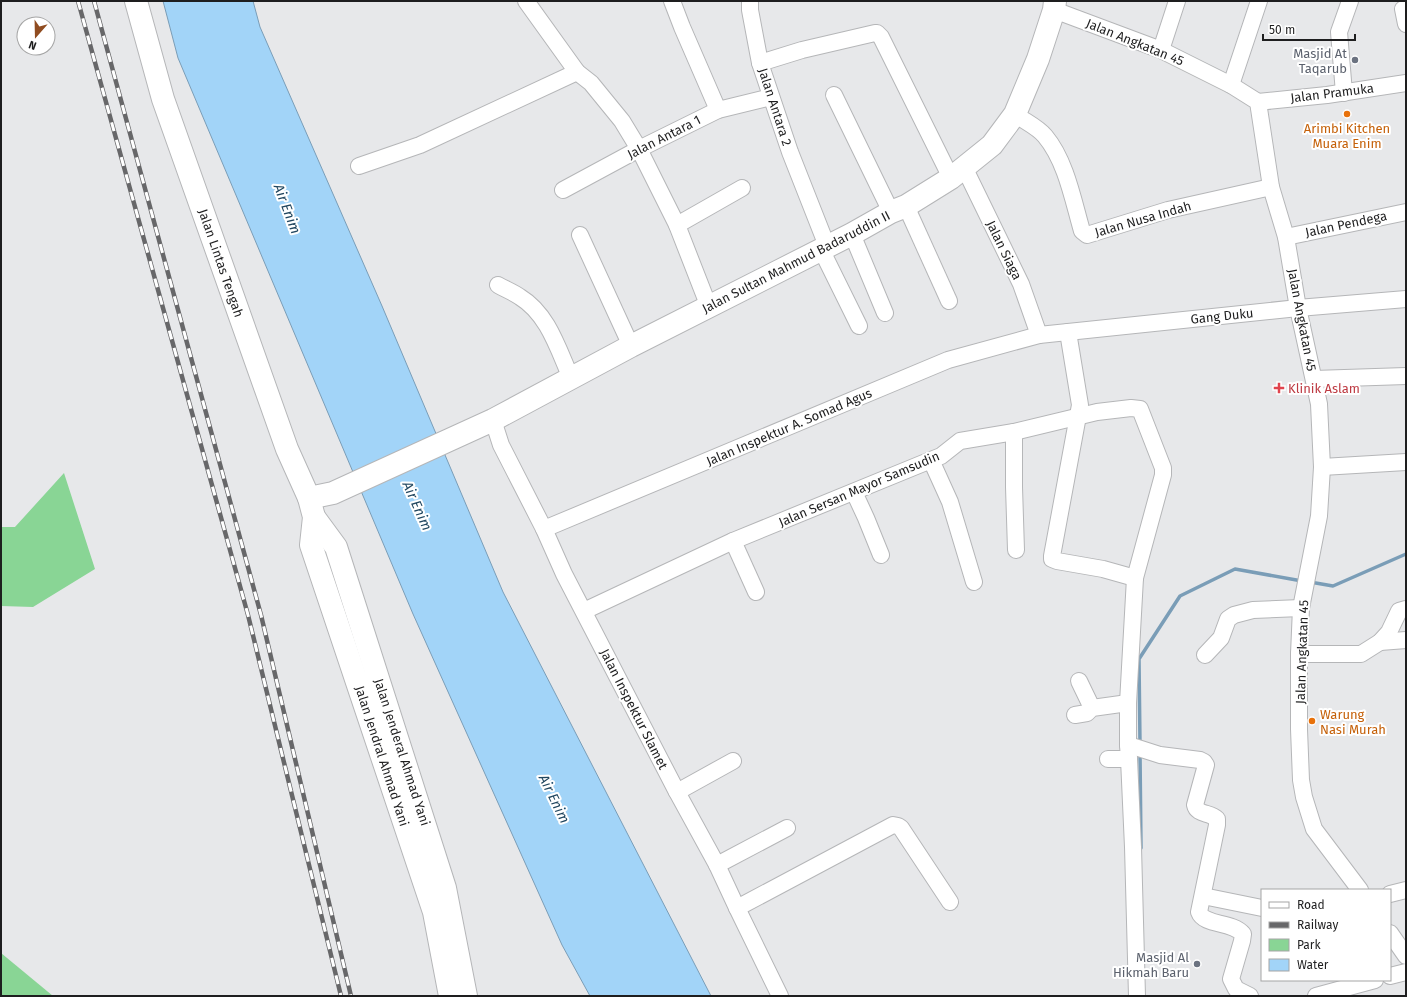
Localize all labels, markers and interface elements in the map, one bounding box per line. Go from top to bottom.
north arrow [16,16,56,56]
street label: Jalan Angkatan 45 [1084,16,1186,68]
scale bar [1263,16,1355,42]
text: 50 m [1269,23,1295,37]
text: N [27,38,38,52]
place label: Masjid At Taqarub [1293,46,1347,76]
marker: Masjid At Taqarub [1350,55,1360,65]
street label: Jalan Antara 2 [755,66,795,148]
street label: Jalan Pramuka [1289,80,1375,106]
marker: Arimbi Kitchen Muara Enim [1342,109,1352,119]
street label: Jalan Antara 1 [625,112,703,162]
place label: Arimbi Kitchen Muara Enim [1304,121,1390,151]
water label: Air Enim [269,181,304,236]
street label: Jalan Nusa Indah [1093,198,1193,240]
street label: Jalan Lintas Tengah [195,207,247,319]
street label: Jalan Sultan Mahmud Badaruddin II [699,208,893,316]
street label: Jalan Pendega [1304,208,1388,240]
street label: Jalan Siaga [983,218,1025,282]
street label: Jalan Angkatan 45 [1285,267,1319,373]
street label: Gang Duku [1190,305,1254,327]
place label: Klinik Aslam [1288,381,1360,396]
marker: Klinik Aslam [1273,382,1285,394]
street label: Jalan Inspektur A. Somad Agus [704,385,874,469]
street label: Jalan Sersan Mayor Samsudin [776,448,942,530]
water label: Air Enim [398,478,435,533]
street label: Jalan Angkatan 45 [1293,600,1311,704]
street label: Jalan Inspektur Slamet [597,646,671,772]
street label: Jalan Jenderal Ahmad Yani [371,676,433,828]
street label: Jalan Jendral Ahmad Yani [352,684,412,828]
place label: Warung Nasi Murah [1320,707,1386,737]
marker: Warung Nasi Murah [1307,716,1317,726]
water label: Air Enim [535,771,573,826]
legend [1261,889,1391,981]
text: Road [1297,898,1325,912]
text: Railway [1297,918,1338,932]
text: Park [1297,938,1321,952]
place label: Masjid Al Hikmah Baru [1113,950,1189,980]
text: Water [1297,958,1329,972]
marker: Masjid Al Hikmah Baru [1192,959,1202,969]

